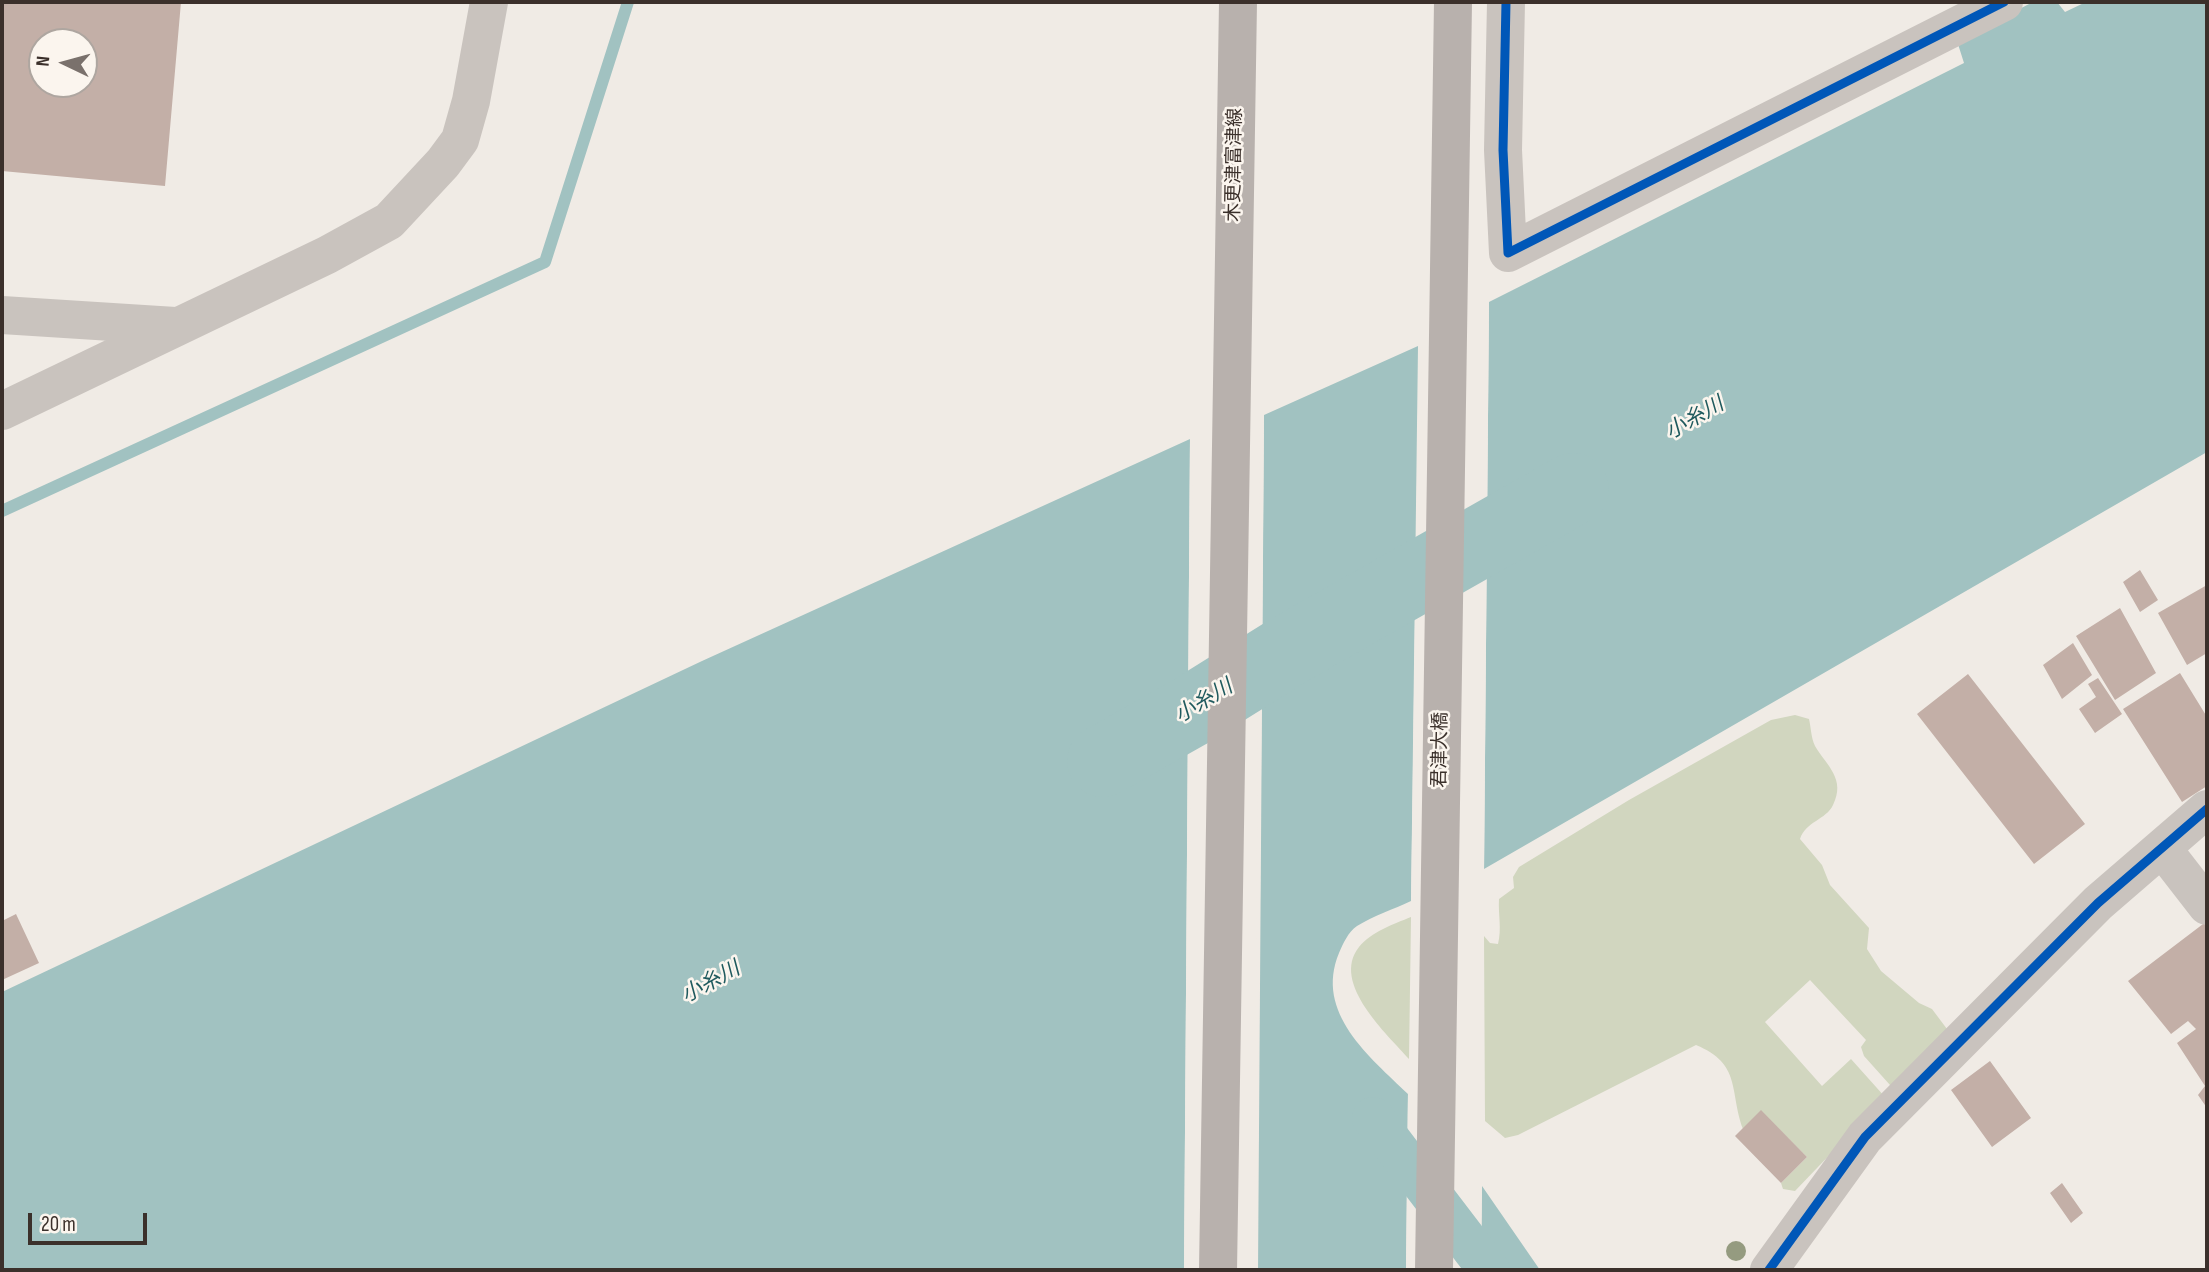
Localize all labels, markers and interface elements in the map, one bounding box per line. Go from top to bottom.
north arrow [28,28,98,98]
text: N [32,55,55,67]
street label: 木更津富津線 [1223,108,1247,222]
water label: 小糸川 [1661,392,1729,446]
water label: 小糸川 [1171,675,1237,729]
street label: 君津大橋 [1429,712,1453,788]
water label: 小糸川 [677,957,745,1009]
scale bar [32,1198,150,1242]
text: 20 m [41,1212,76,1237]

